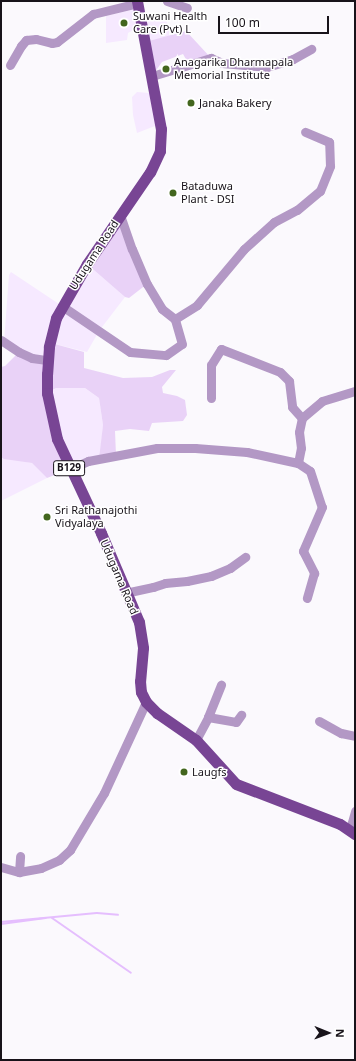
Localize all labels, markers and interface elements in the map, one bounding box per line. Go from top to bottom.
scale bar [220,8,331,34]
place label: Suwani Health Care (Pvt) L [133,10,207,36]
text: 100 m [225,14,260,31]
marker: Suwani Health Care (Pvt) L [118,17,130,29]
place label: Anagarika Dharmapala Memorial Institute [174,56,293,82]
marker: Anagarika Dharmapala Memorial Institute [161,64,171,74]
place label: Janaka Bakery [199,96,272,110]
marker: Janaka Bakery [186,98,196,108]
place label: Bataduwa Plant - DSI [181,180,234,206]
marker: Bataduwa Plant - DSI [168,188,178,198]
street label: Udugama Road [67,218,121,292]
road number: B129 [53,460,85,476]
place label: Sri Rathanajothi Vidyalaya [55,504,137,530]
marker: Sri Rathanajothi Vidyalaya [42,512,52,522]
street label: Udugama Road [97,537,141,617]
place label: Laugfs [192,765,227,779]
marker: Laugfs [179,767,189,777]
north arrow [308,1013,348,1053]
text: N [333,1029,348,1038]

